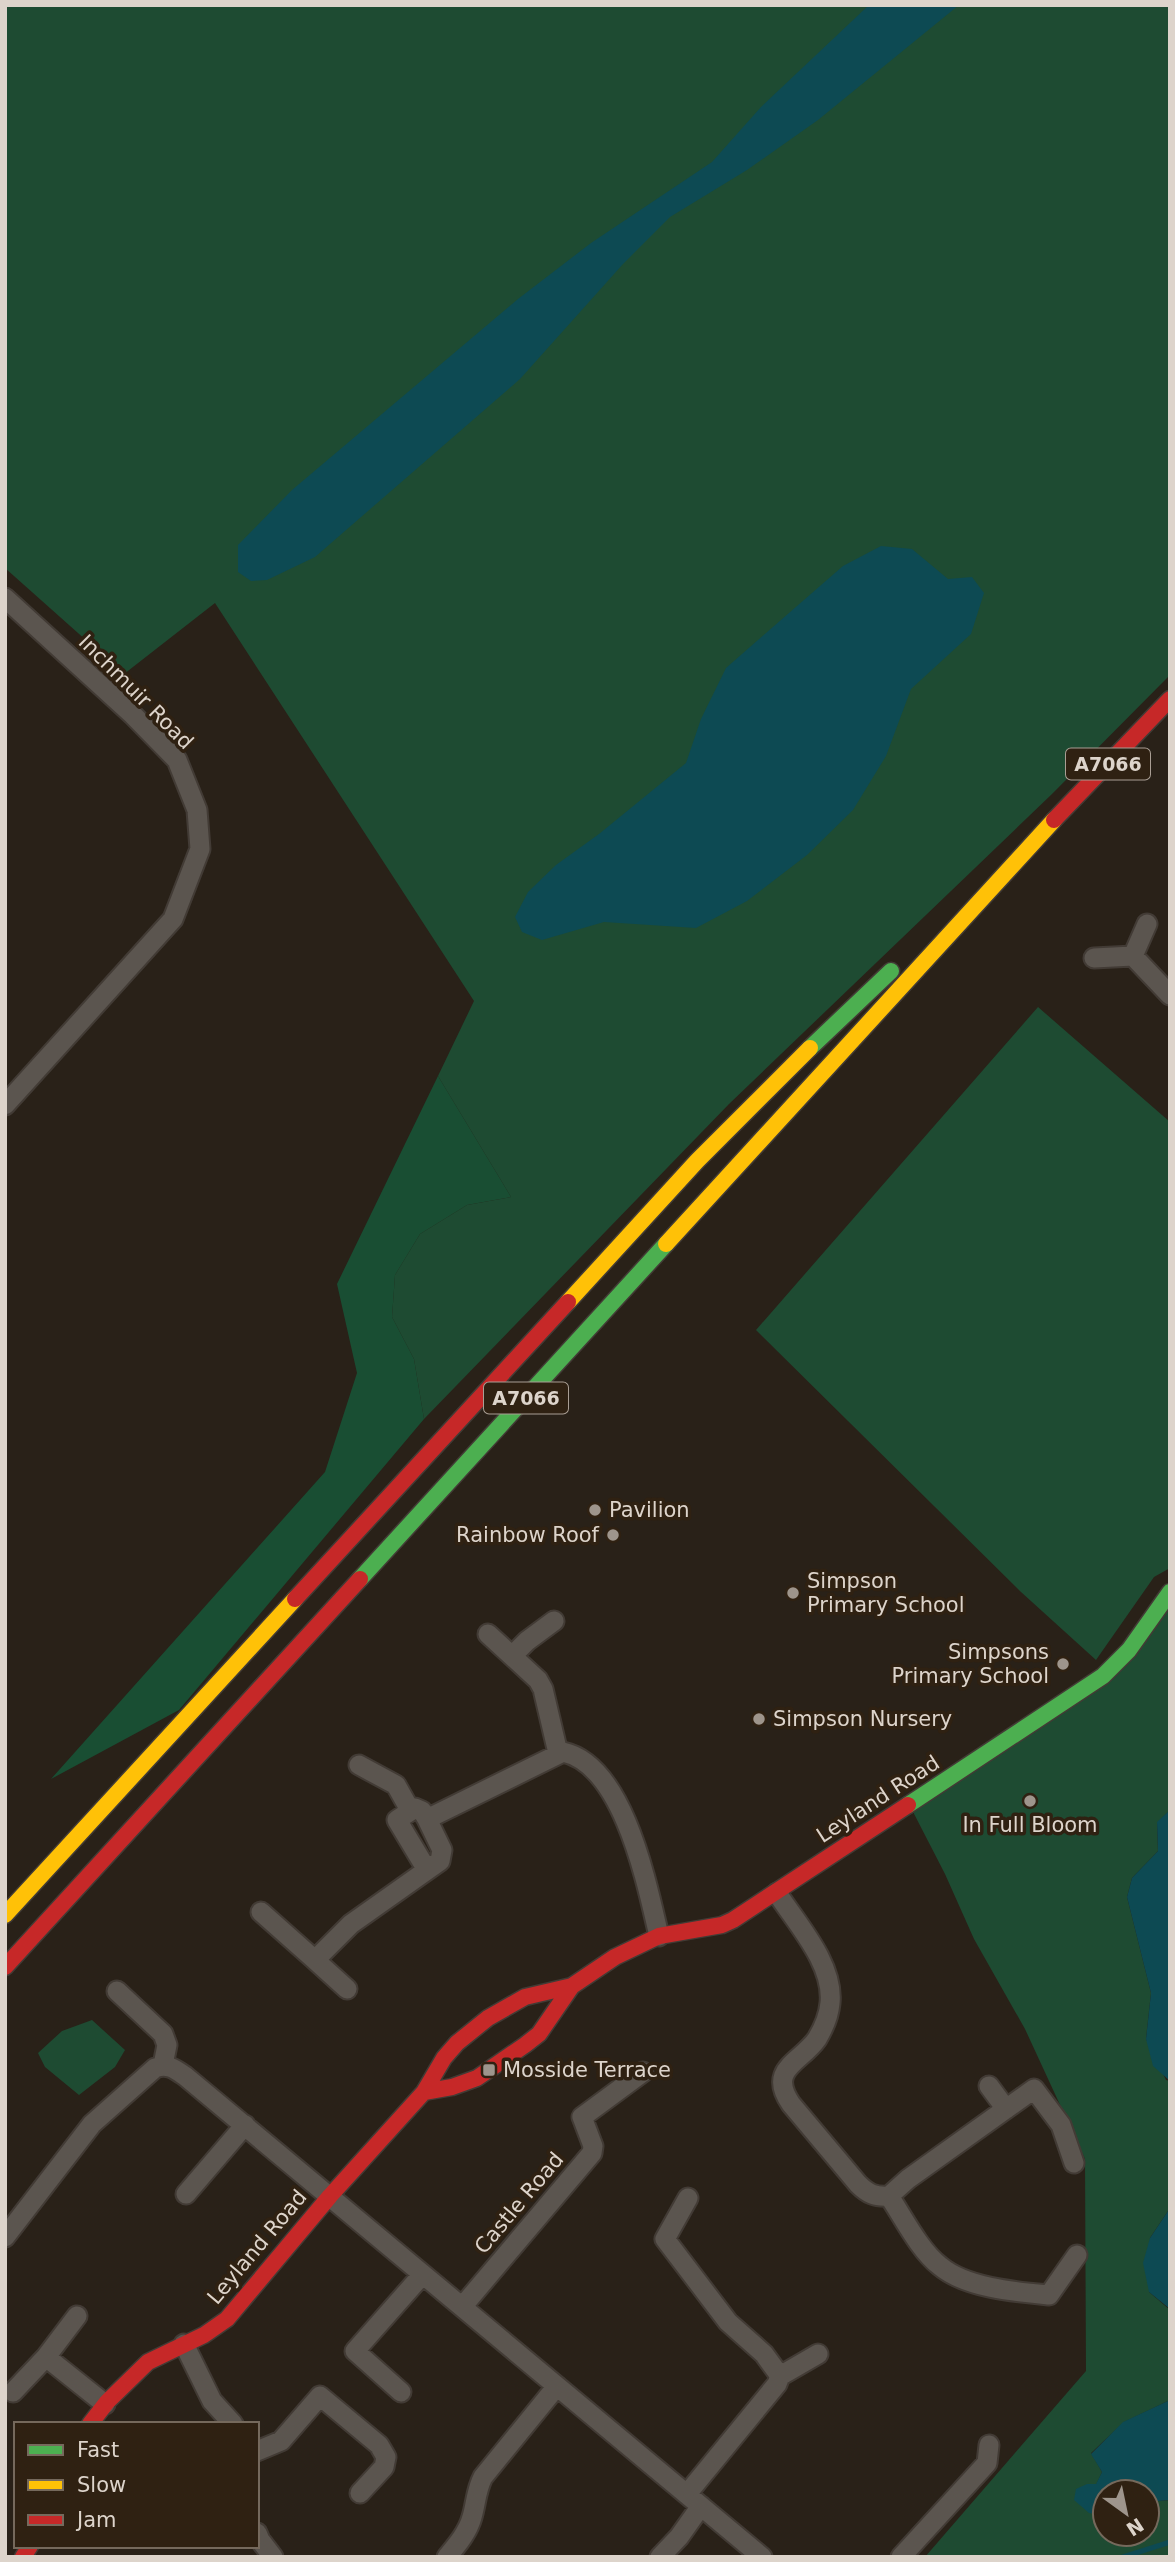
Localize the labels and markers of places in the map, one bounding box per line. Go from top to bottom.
place label: Pavilion [609,1498,690,1522]
marker: Pavilion [587,1502,603,1518]
place label: Rainbow Roof [456,1523,600,1547]
marker: Rainbow Roof [605,1527,621,1543]
place label: Simpson Primary School [807,1569,965,1617]
marker: Simpson Primary School [785,1585,801,1601]
place label: Simpsons Primary School [891,1640,1049,1688]
marker: Simpsons Primary School [1055,1656,1071,1672]
place label: Simpson Nursery [773,1707,952,1731]
marker: Simpson Nursery [751,1711,767,1727]
marker: In Full Bloom [1022,1793,1038,1809]
place label: In Full Bloom [962,1813,1098,1837]
place label: Mosside Terrace [503,2058,671,2082]
marker: Mosside Terrace [481,2062,497,2078]

